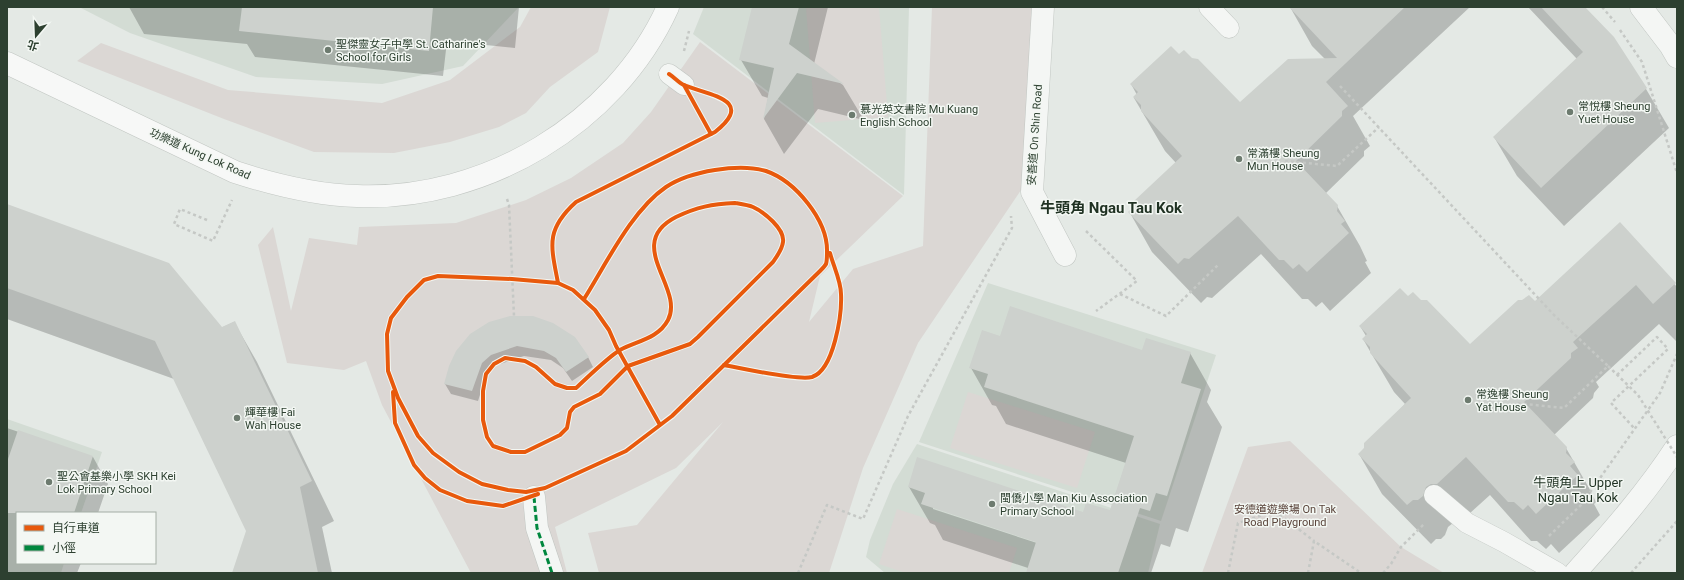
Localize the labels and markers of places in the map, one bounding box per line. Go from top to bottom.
place label: 聖傑靈女子中學 St. Catharine's School for Girls [336,38,486,64]
marker: 聖傑靈女子中學 St. Catharine's School for Girls [323,45,333,55]
place label: 常悅樓 Sheung Yuet House [1578,100,1650,126]
place label: 慕光英文書院 Mu Kuang English School [860,103,978,129]
marker: 常悅樓 Sheung Yuet House [1565,107,1575,117]
marker: 慕光英文書院 Mu Kuang English School [847,110,857,120]
place label: 常滿樓 Sheung Mun House [1247,147,1319,173]
marker: 常滿樓 Sheung Mun House [1234,154,1244,164]
place label: 常逸樓 Sheung Yat House [1476,388,1548,414]
marker: 常逸樓 Sheung Yat House [1463,395,1473,405]
place label: 輝華樓 Fai Wah House [245,406,301,432]
marker: 輝華樓 Fai Wah House [232,413,242,423]
place label: 聖公會基樂小學 SKH Kei Lok Primary School [57,470,176,496]
marker: 聖公會基樂小學 SKH Kei Lok Primary School [44,477,54,487]
place label: 閩僑小學 Man Kiu Association Primary School [1000,492,1147,518]
marker: 閩僑小學 Man Kiu Association Primary School [987,499,997,509]

